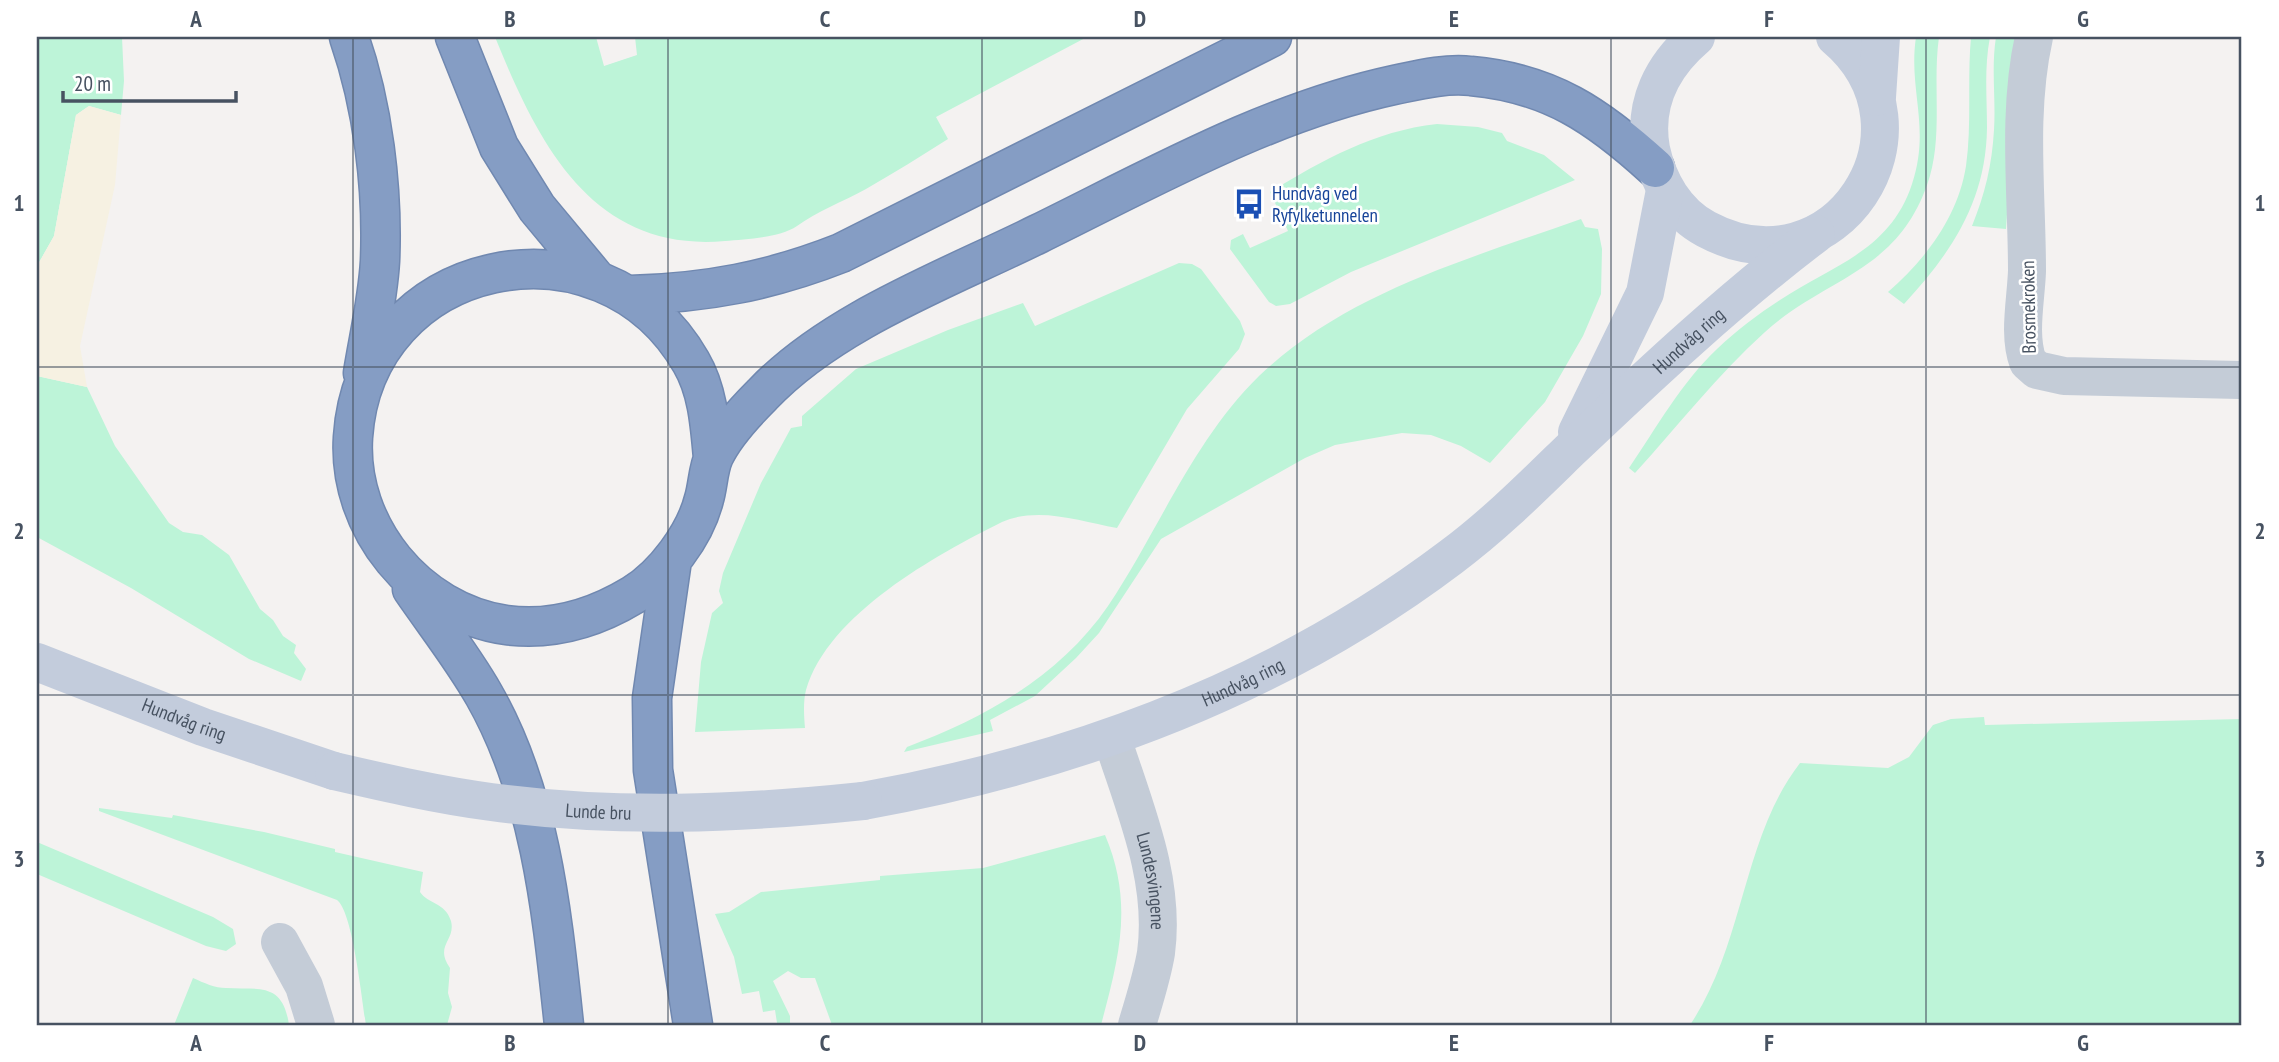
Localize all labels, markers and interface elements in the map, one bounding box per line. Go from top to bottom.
text: A [189,4,202,33]
text: B [504,4,516,33]
text: C [820,4,831,33]
text: D [1134,4,1146,33]
text: E [1449,4,1459,33]
text: F [1764,4,1774,33]
text: G [2077,4,2089,33]
scale bar [63,60,236,104]
text: 20 m [74,70,111,97]
place label: Hundvåg ved Ryfylketunnelen [1272,181,1378,227]
bus stop icon: Hundvåg ved Ryfylketunnelen [1232,187,1266,221]
text: 1 [14,188,25,217]
text: 1 [2255,188,2266,217]
street label: Brosmekroken [2015,260,2041,354]
street label: Hundvåg ring [1648,302,1729,379]
text: 2 [14,516,25,545]
text: 2 [2255,516,2266,545]
street label: Hundvåg ring [1198,652,1288,712]
street label: Hundvåg ring [139,692,229,746]
street label: Lunde bru [565,798,632,825]
street label: Lundesvingene [1131,829,1170,930]
text: 3 [14,844,25,873]
text: 3 [2255,844,2266,873]
text: A [189,1028,202,1057]
text: B [504,1028,516,1057]
text: C [820,1028,831,1057]
text: D [1134,1028,1146,1057]
text: E [1449,1028,1459,1057]
text: F [1764,1028,1774,1057]
text: G [2077,1028,2089,1057]

